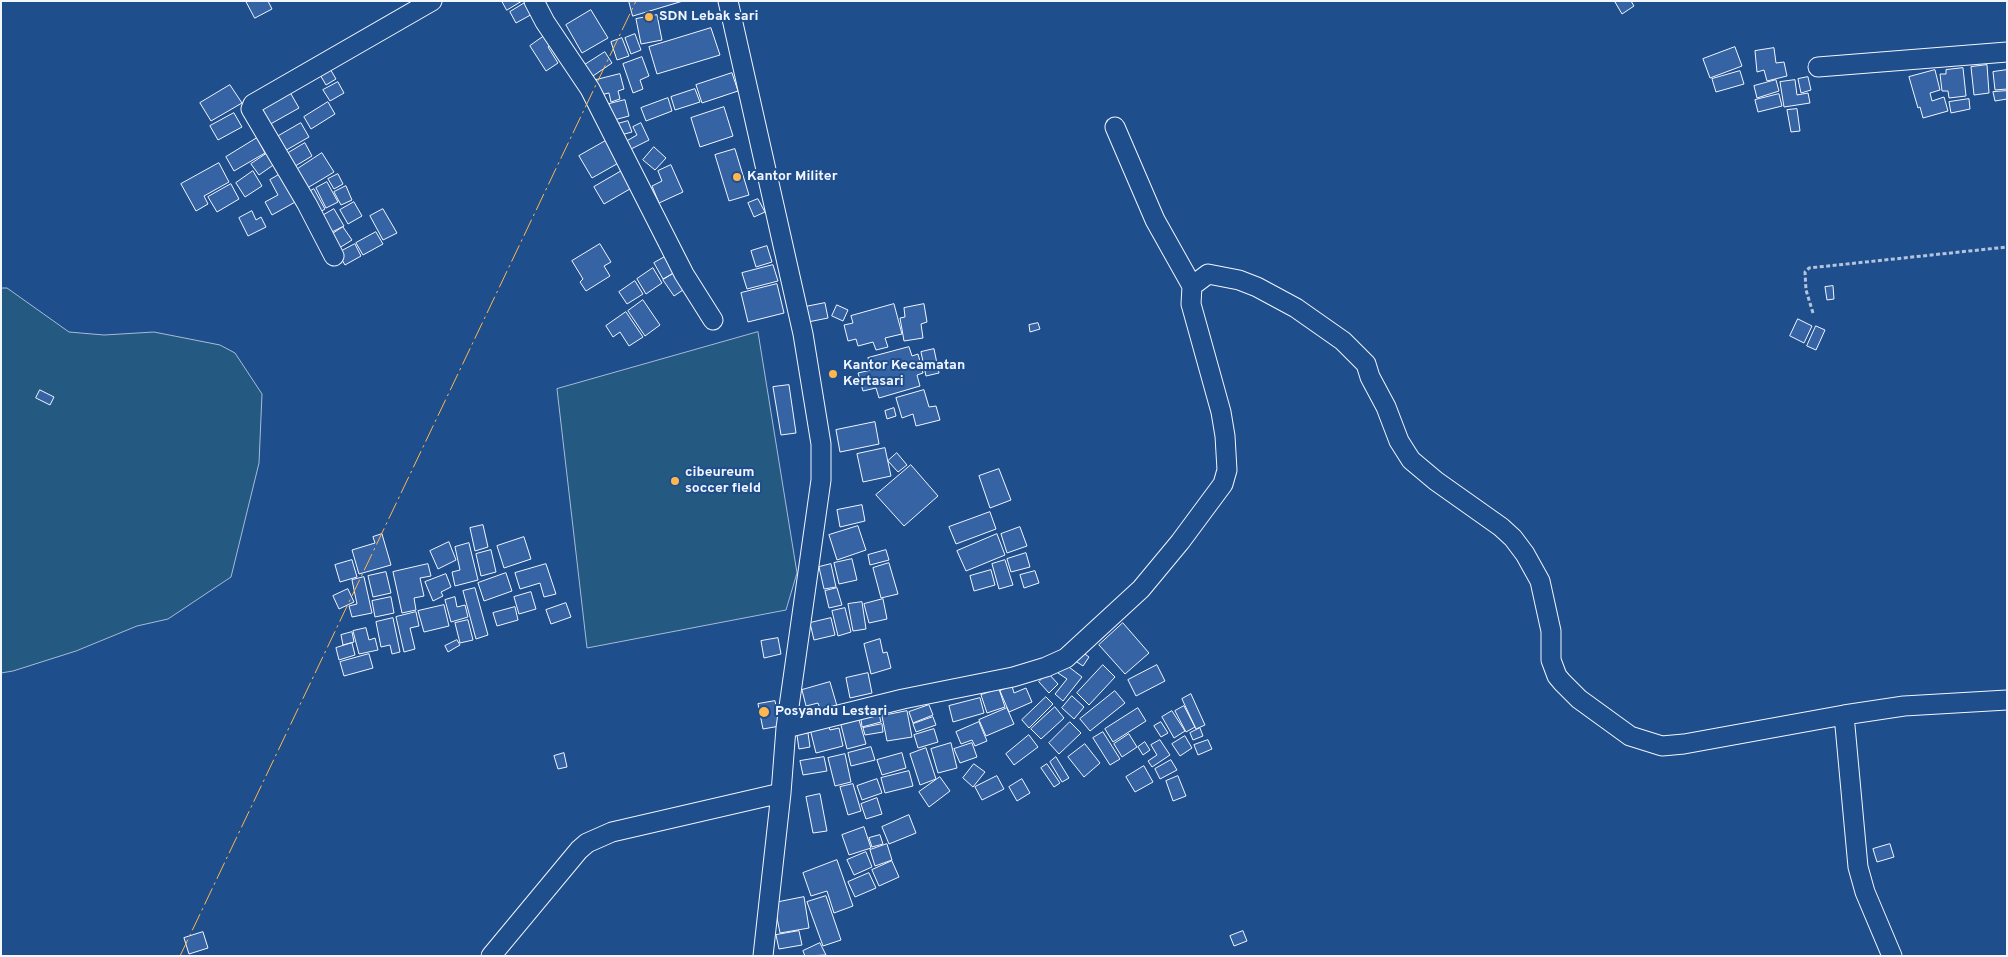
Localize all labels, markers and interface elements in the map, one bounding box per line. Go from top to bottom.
place label: SDN Lebak sari [659,9,758,25]
marker: SDN Lebak sari [643,11,655,23]
place label: Kantor Militer [747,169,837,185]
marker: Kantor Militer [731,171,743,183]
place label: Kantor Kecamatan Kertasari [843,358,965,391]
marker: Kantor Kecamatan Kertasari [827,368,839,380]
place label: cibeureum soccer field [685,465,761,498]
marker: cibeureum soccer field [669,475,681,487]
place label: Posyandu Lestari [775,704,887,720]
marker: Posyandu Lestari [757,705,771,719]

